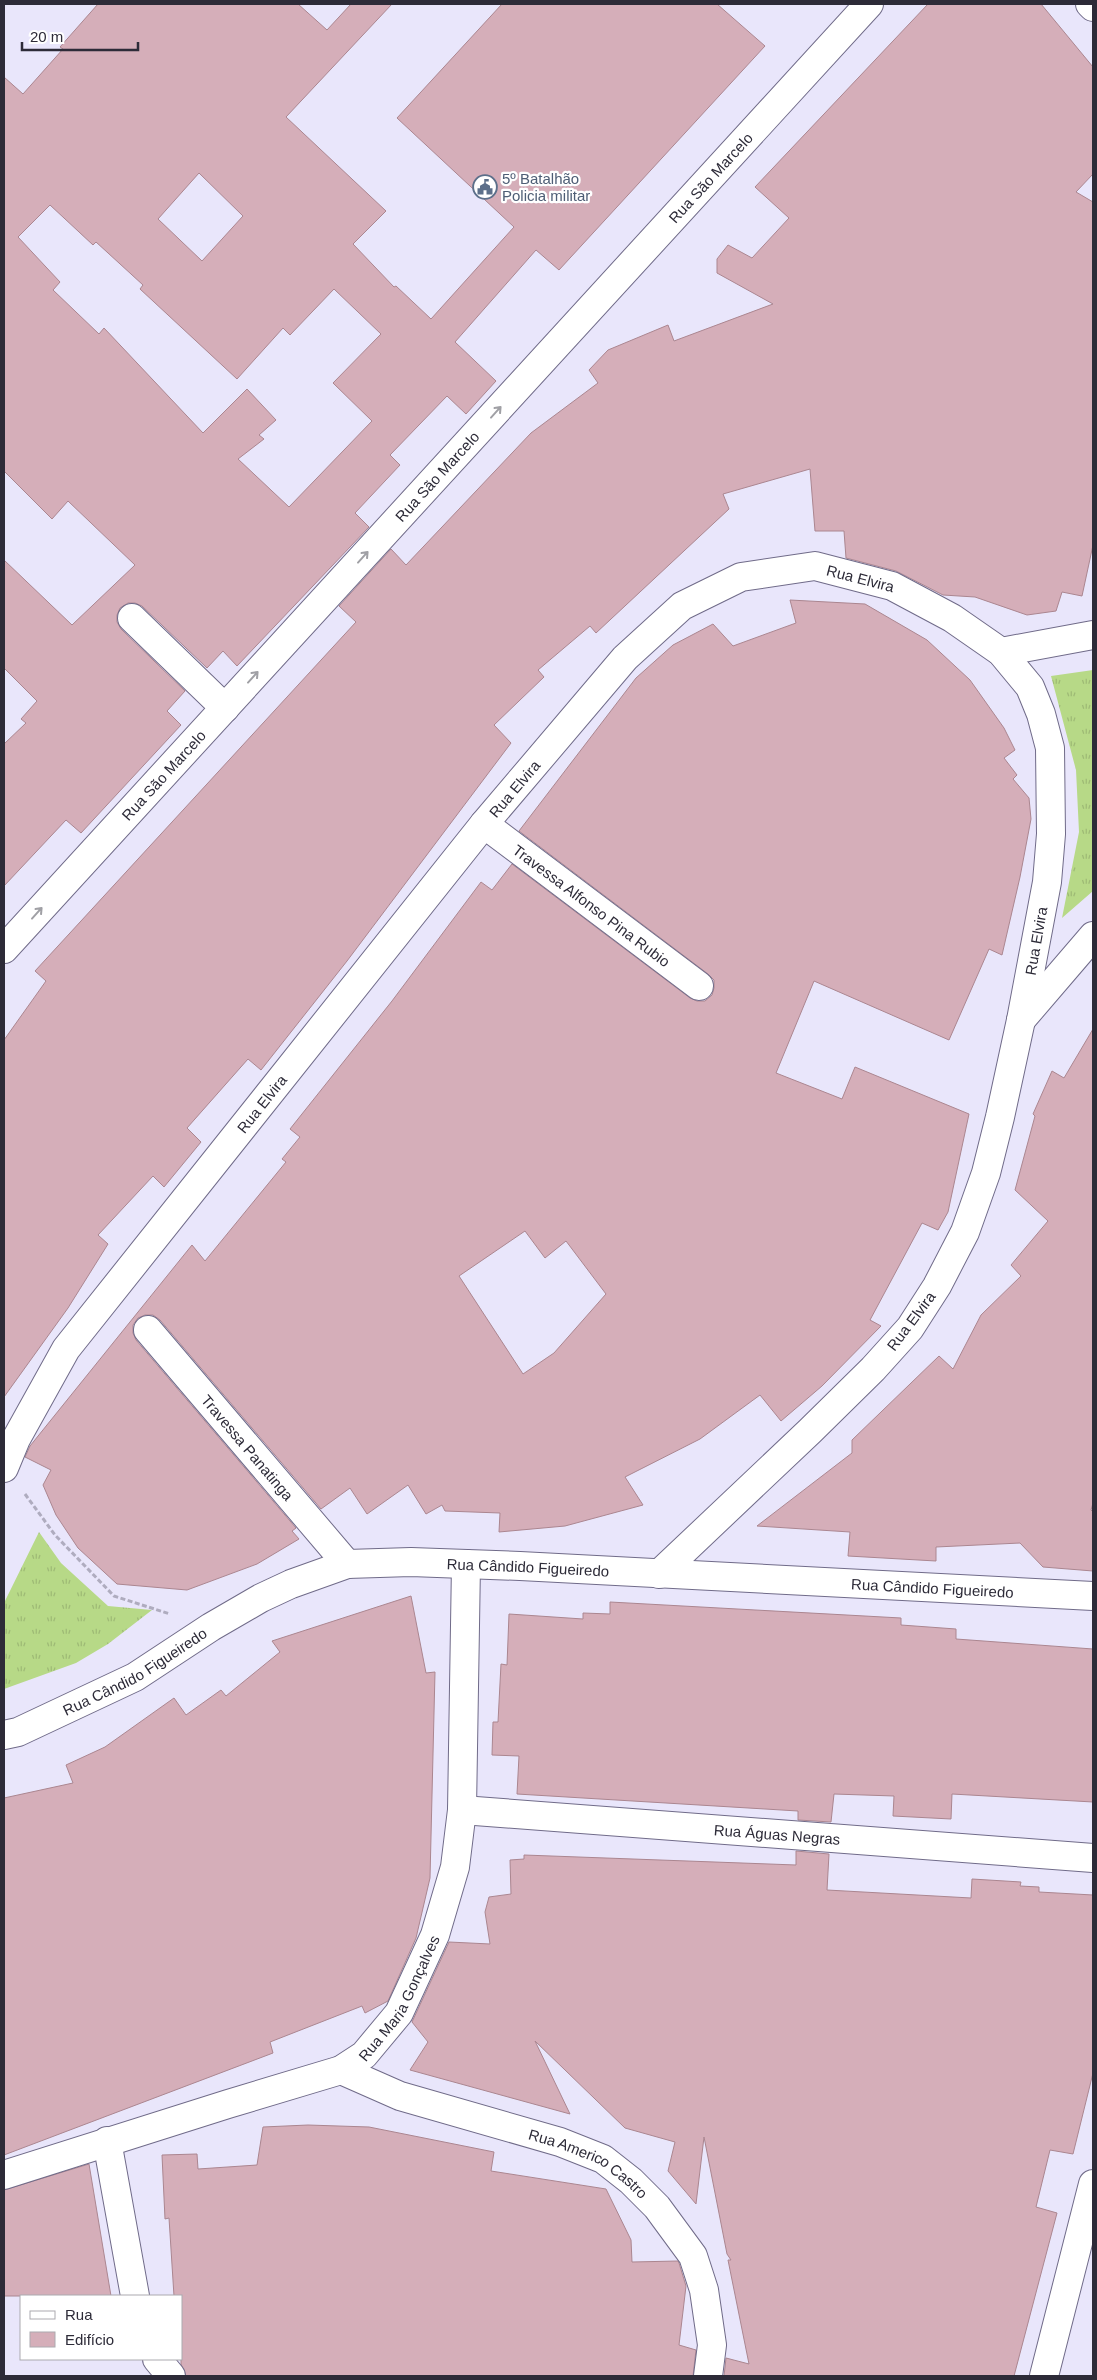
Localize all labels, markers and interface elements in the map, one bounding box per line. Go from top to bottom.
scale bar [22,20,139,52]
text: 20 m [30,28,63,45]
street label: Rua São Marcelo [665,129,756,226]
place label: 5º Batalhão Policia militar [502,170,590,204]
public building icon: 5º Batalhão Policia militar [472,174,498,200]
one-way arrow [490,405,502,418]
street label: Rua São Marcelo [391,428,482,525]
one-way arrow [357,551,368,564]
street label: Rua Elvira [825,561,897,595]
one-way arrow [247,671,259,684]
street label: Rua São Marcelo [118,726,209,823]
street label: Rua Elvira [485,756,543,820]
street label: Travessa Alfonso Pina Rubio [510,841,674,970]
street label: Rua Elvira [1022,905,1050,977]
one-way arrow [31,907,43,920]
street label: Rua Elvira [233,1071,290,1136]
street label: Rua Elvira [883,1288,939,1354]
street label: Travessa Panatinga [198,1391,298,1504]
street label: Rua Cândido Figueiredo [446,1555,610,1579]
street label: Rua Cândido Figueiredo [851,1575,1014,1600]
street label: Rua Cândido Figueiredo [60,1624,210,1718]
street label: Rua Águas Negras [713,1821,841,1847]
street label: Rua Maria Gonçalves [355,1932,442,2064]
street label: Rua Americo Castro [527,2125,651,2201]
legend [20,2295,182,2360]
text: Rua [65,2306,93,2323]
text: Edifício [65,2331,114,2348]

